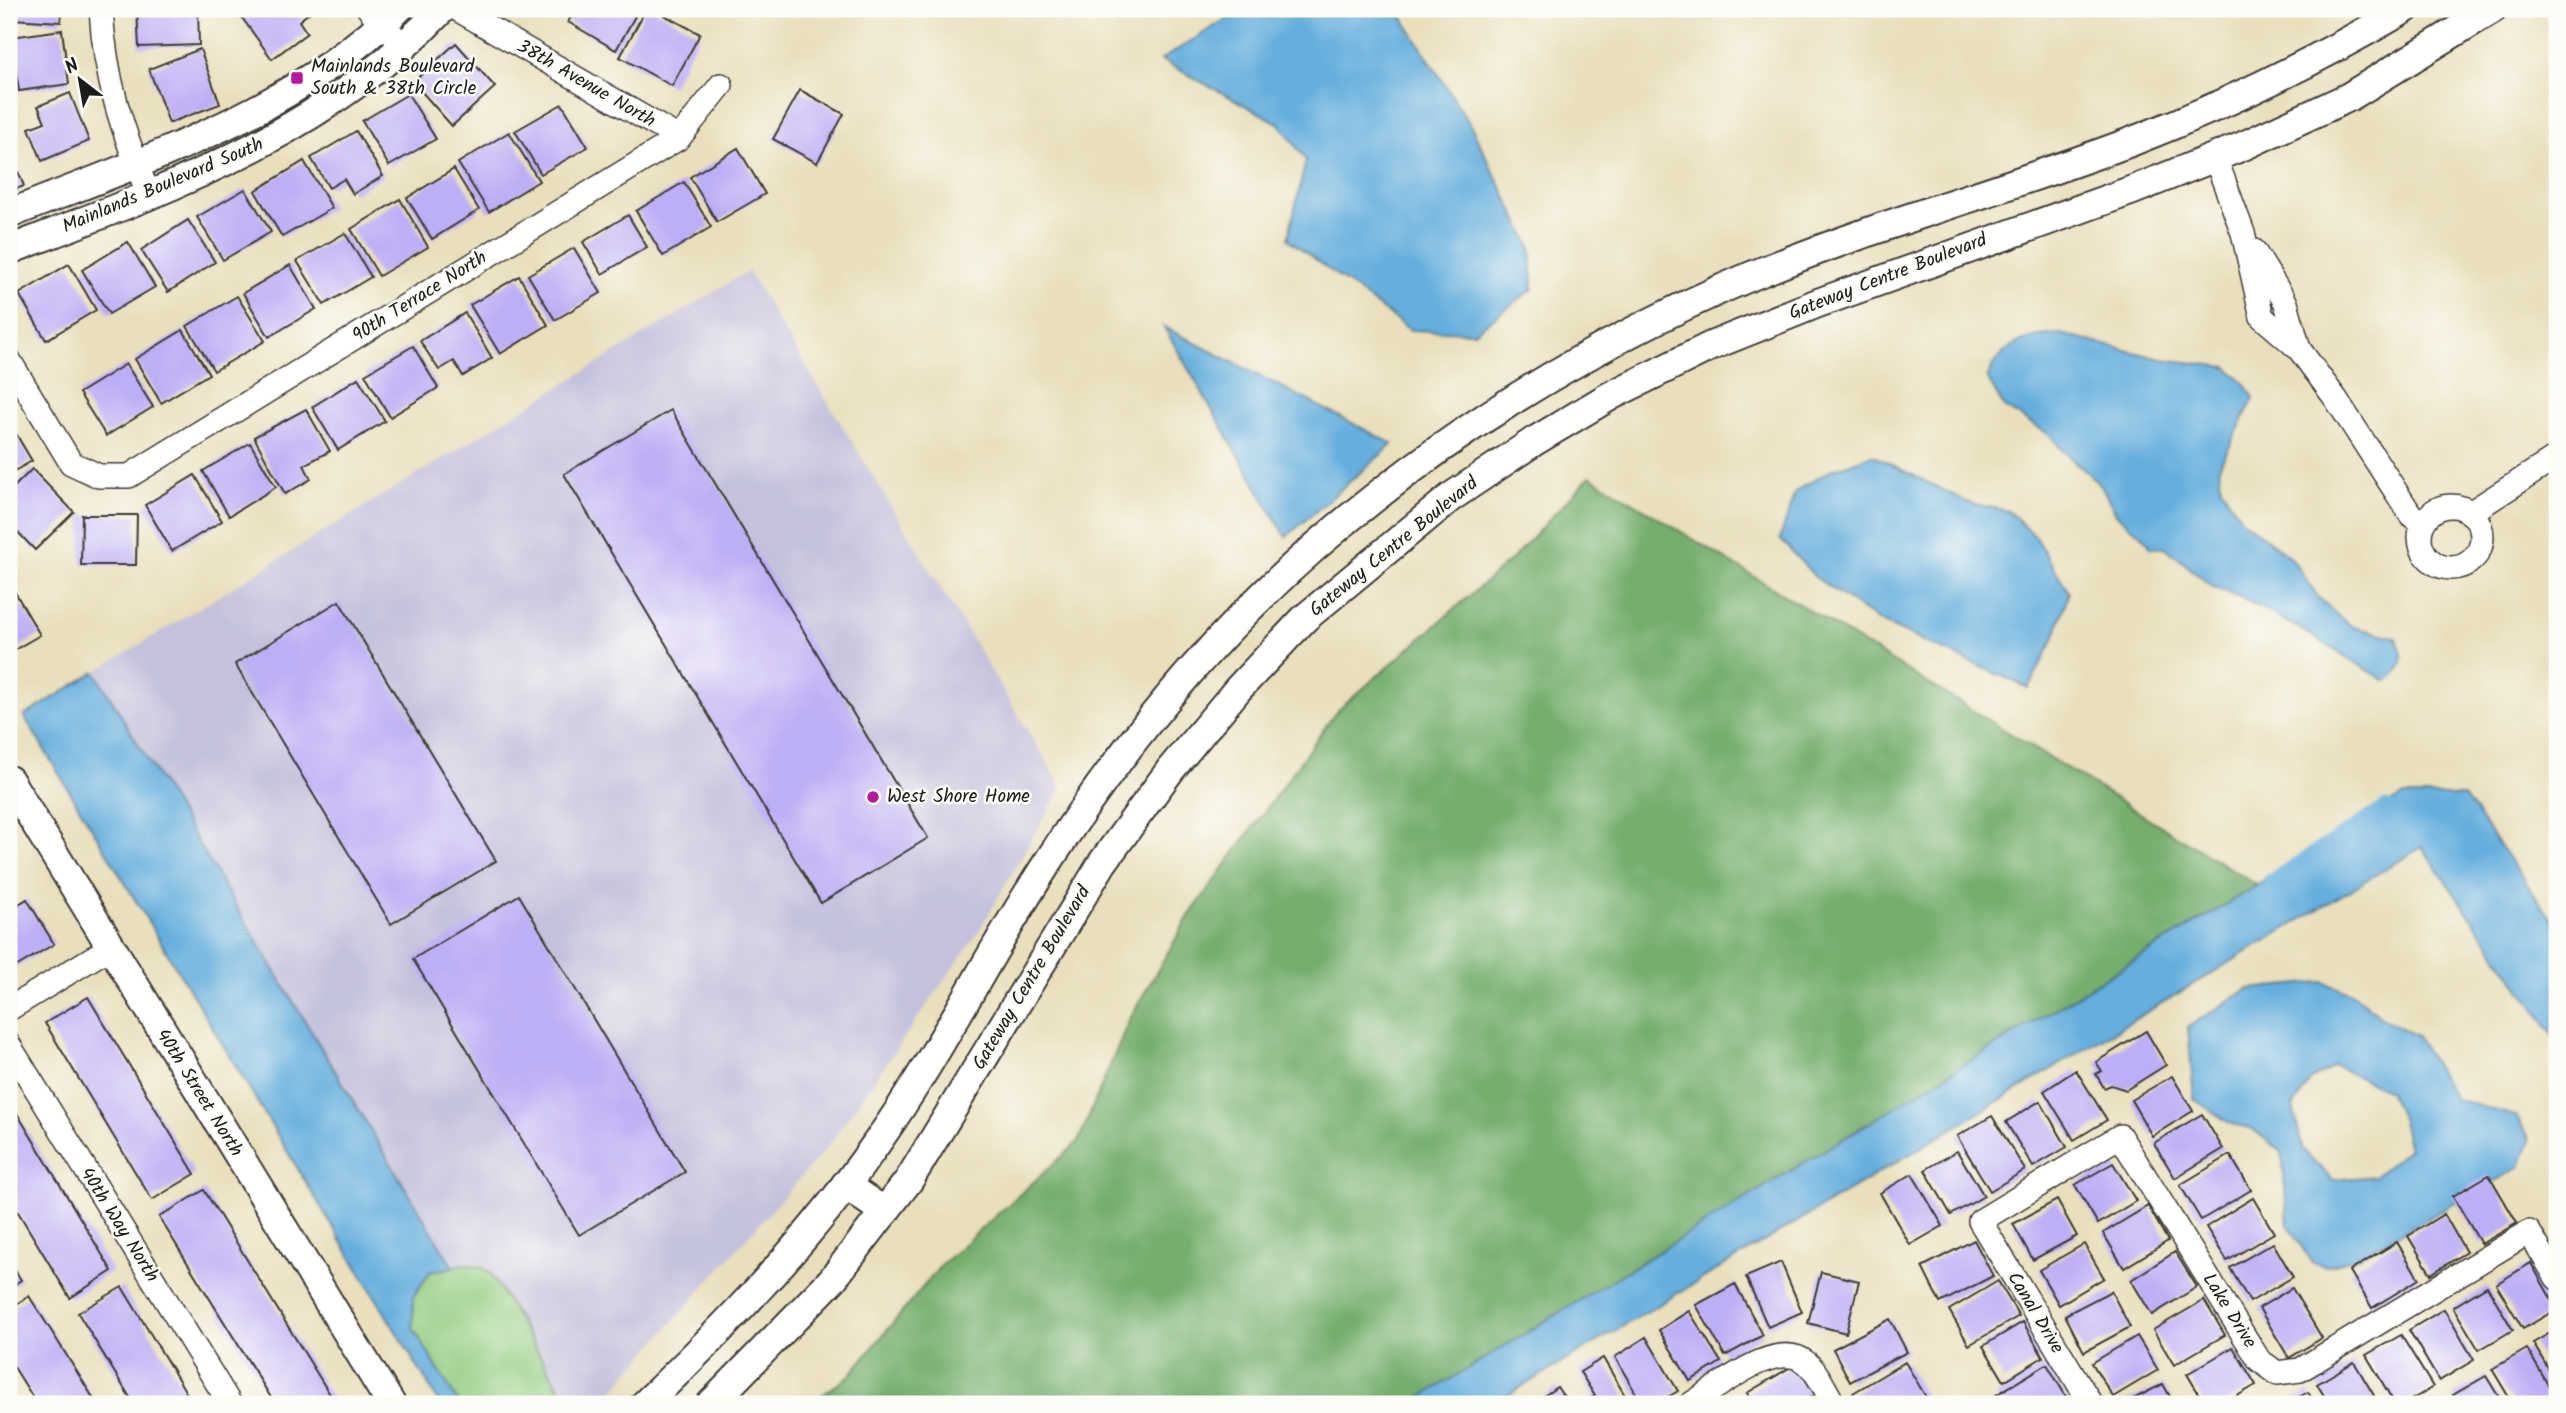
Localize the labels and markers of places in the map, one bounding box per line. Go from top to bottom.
place label: Mainlands Boulevard South & 38th Circle [311,52,477,104]
marker: Mainlands Boulevard South & 38th Circle [289,70,305,86]
place label: West Shore Home [887,782,1030,812]
marker: West Shore Home [865,789,881,805]

